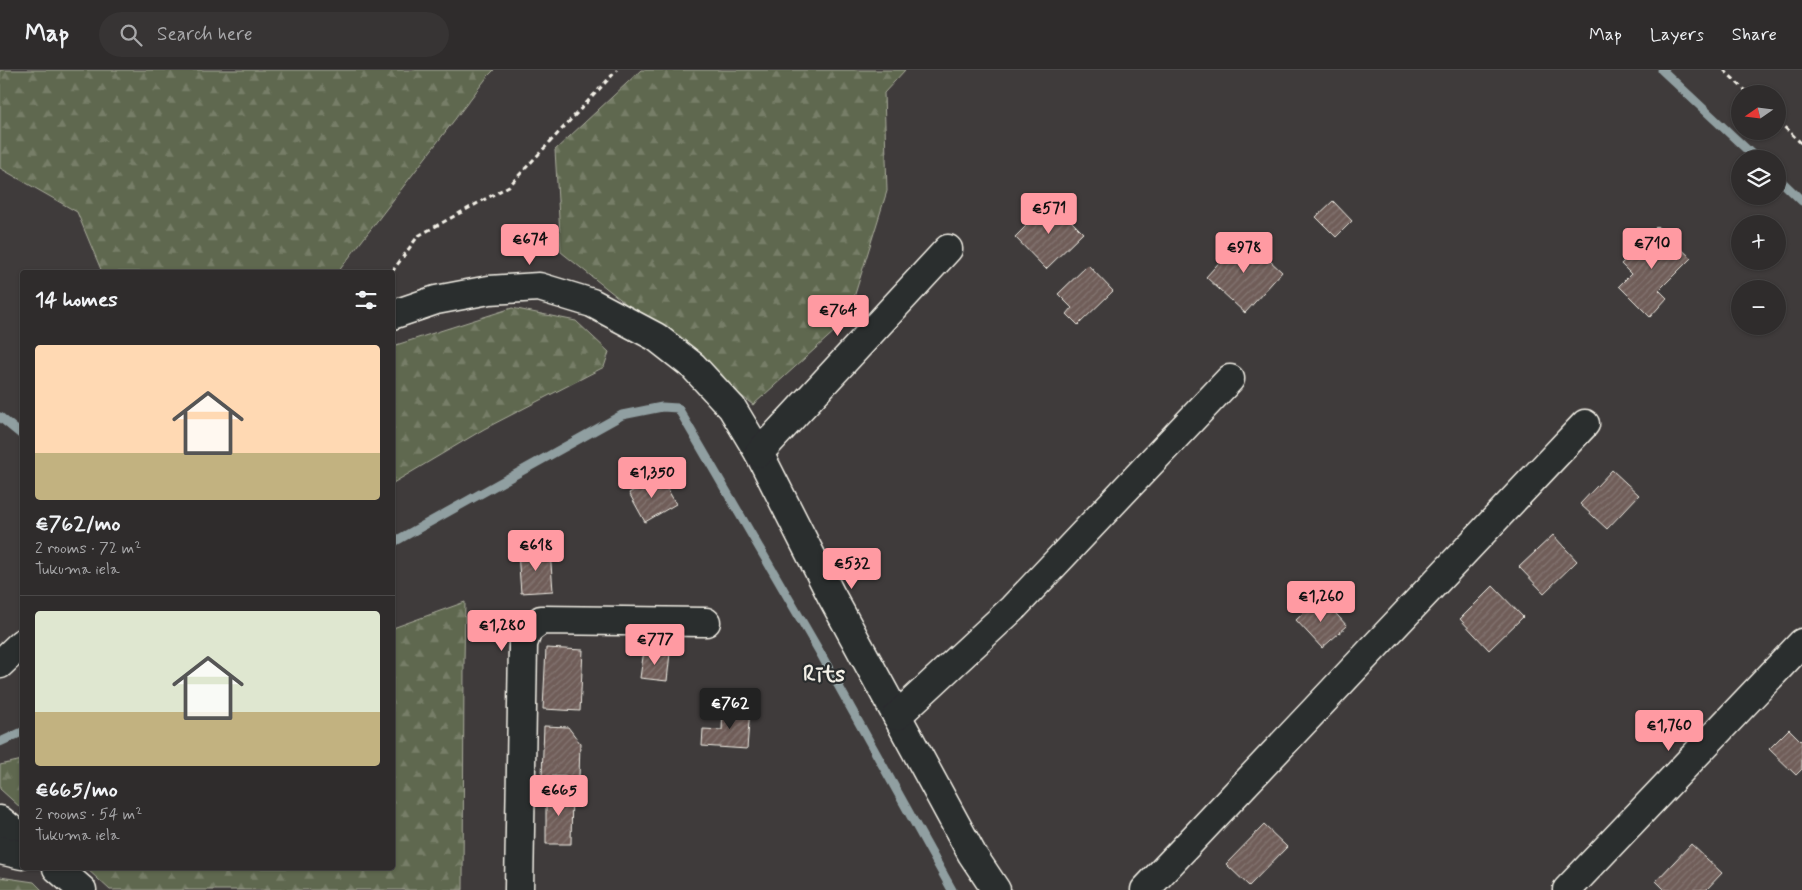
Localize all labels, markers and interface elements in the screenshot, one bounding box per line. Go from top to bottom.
search box [99,12,449,57]
text: Map [25,19,69,50]
icon: search [117,21,145,49]
text: Search here [157,22,253,47]
text: Map [1589,23,1622,47]
text: Layers [1650,23,1704,47]
text: Share [1732,23,1777,47]
north arrow [1731,85,1786,140]
map controls [1731,85,1786,335]
button: layers [1731,150,1786,205]
pin: €571 [1019,192,1079,235]
text: €571 [1032,198,1066,219]
button: + [1731,215,1786,270]
pin: €674 [500,224,560,266]
pin: €710 [1622,228,1682,270]
text: €674 [512,229,548,250]
pin: €978 [1214,232,1274,274]
text: €710 [1634,233,1670,254]
text: €978 [1226,237,1262,258]
button: − [1731,280,1786,335]
text: 14 homes [35,286,118,314]
icon: filters [352,286,380,314]
pin: €764 [808,294,868,337]
text: €764 [819,300,857,321]
icon: home [163,378,253,468]
pin: €1,350 [611,456,693,499]
text: €1,350 [629,462,675,483]
text: €762/mo [35,510,121,538]
pin: €618 [506,530,566,572]
text: €618 [519,535,553,556]
text: 2 rooms · 72 m² [35,538,141,559]
pin: €532 [822,548,882,590]
text: €532 [834,553,870,574]
text: Tukuma iela [35,559,120,580]
pin: €1,260 [1280,580,1362,623]
text: €1,260 [1298,586,1344,607]
pin: €1,280 [461,610,543,652]
text: €1,280 [478,615,526,636]
pin: €777 [625,624,685,666]
text: €777 [636,629,674,650]
icon: home [163,643,253,733]
district label: Rīts [803,661,845,689]
pin: €762 [700,688,760,730]
text: €762 [711,693,749,714]
pin: €1,760 [1628,710,1710,752]
text: €1,760 [1646,715,1692,736]
pin: €665 [529,774,589,817]
text: €665/mo [35,776,118,804]
text: €665 [541,780,577,801]
text: 2 rooms · 54 m² [35,804,142,825]
text: Tukuma iela [35,825,120,846]

